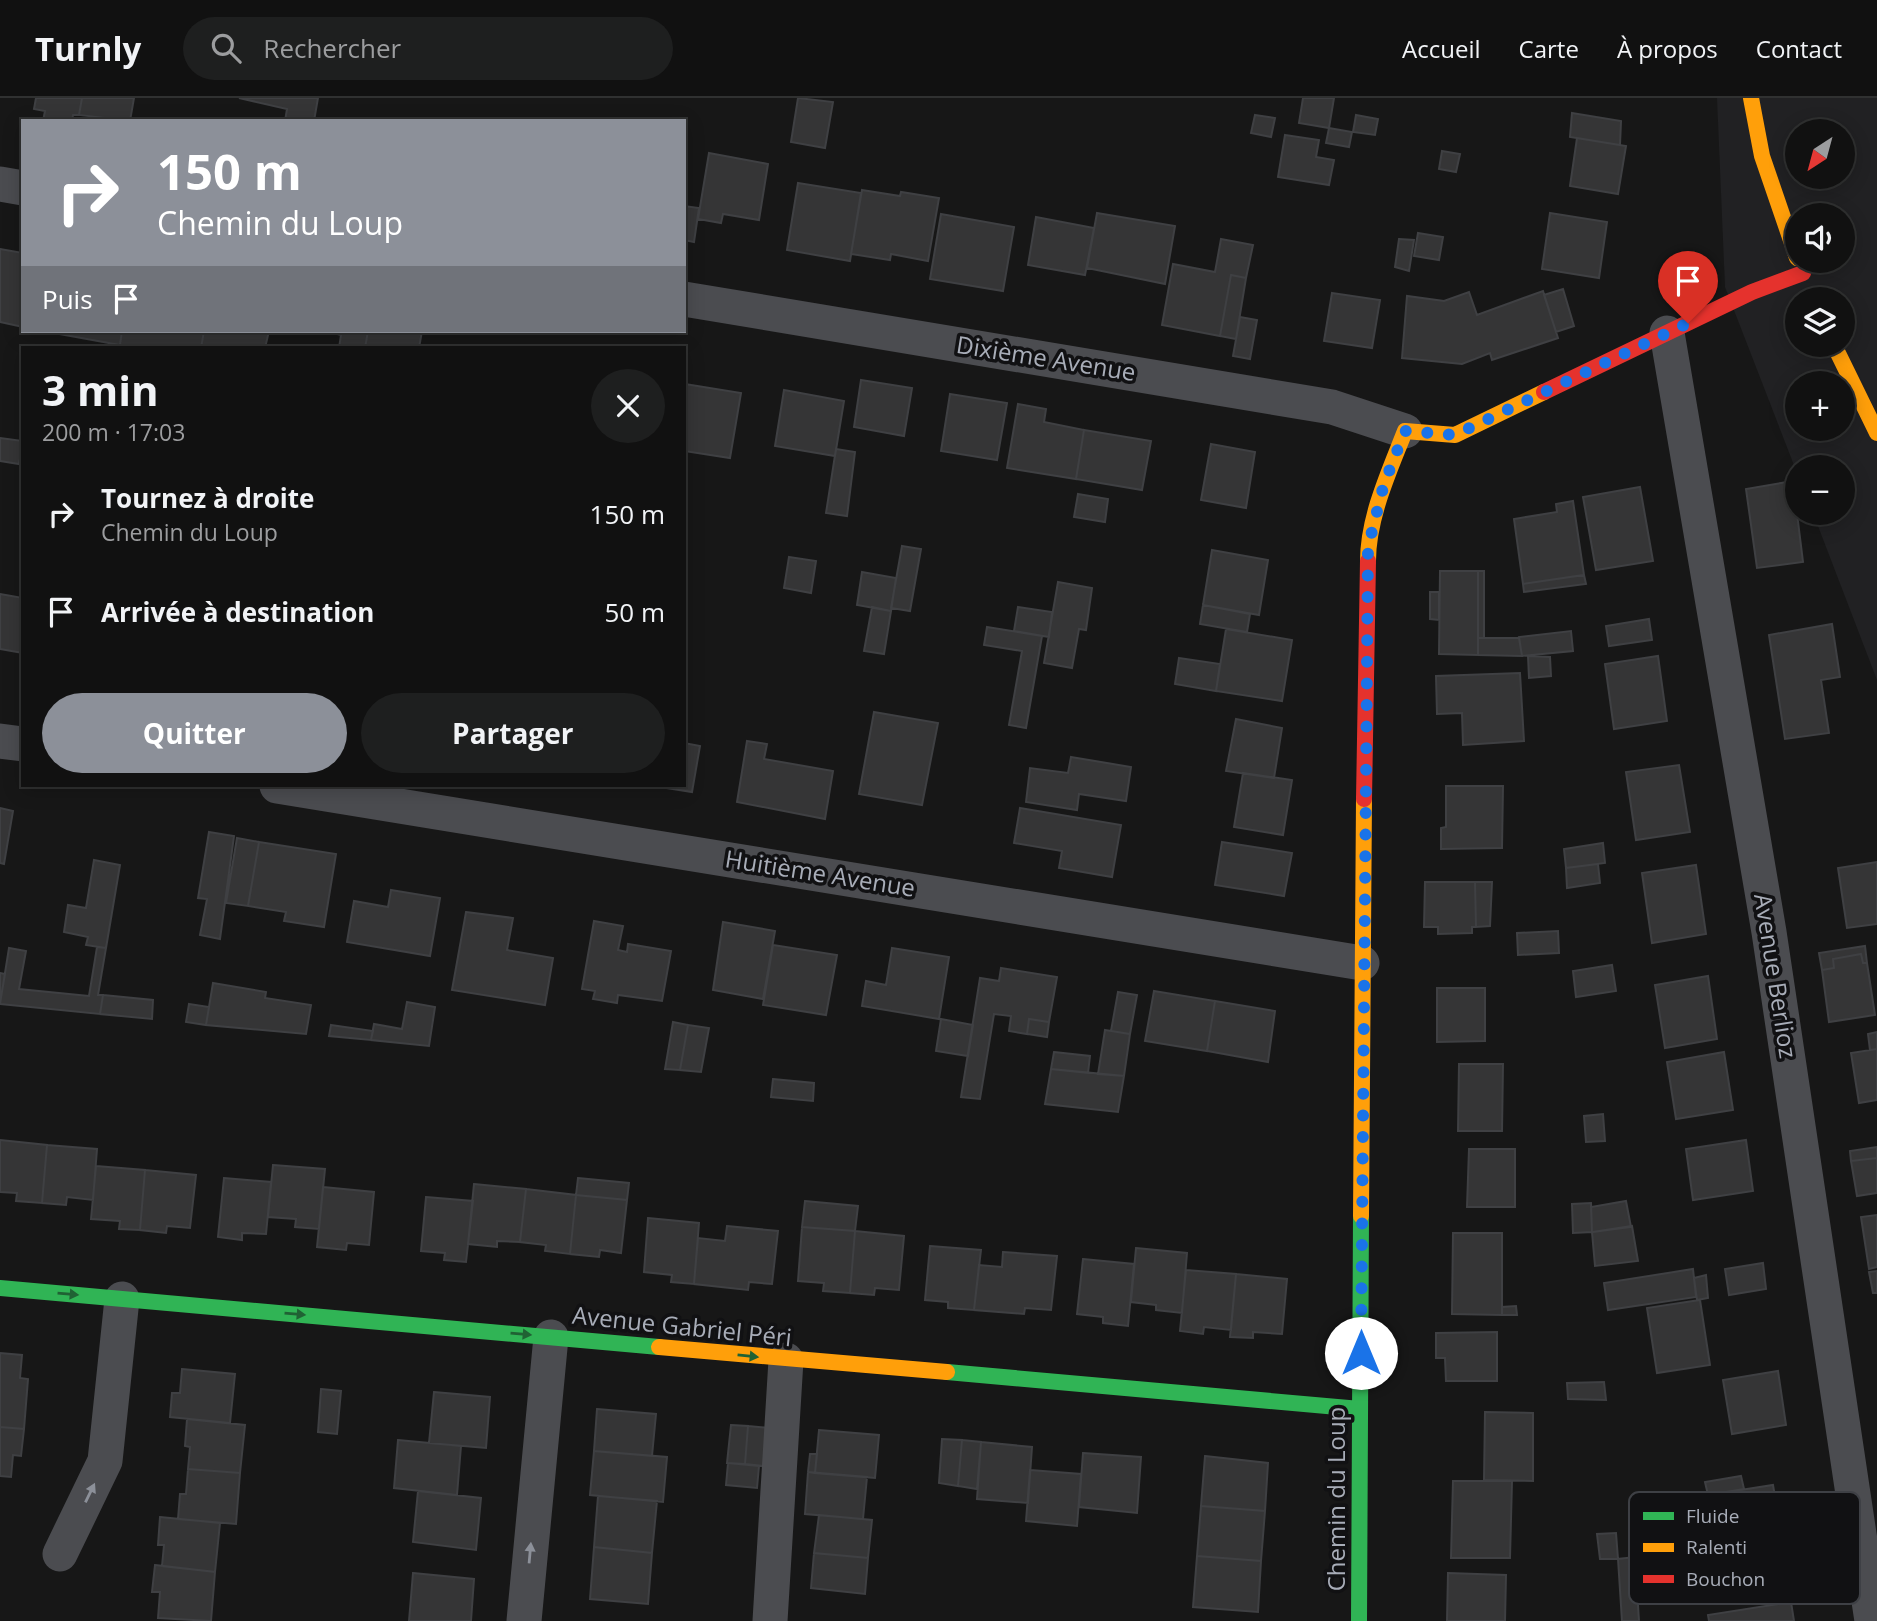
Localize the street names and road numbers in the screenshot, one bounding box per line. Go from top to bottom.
street label: Dixième Avenue [954,327,1138,388]
street label: Huitième Avenue [723,841,918,904]
street label: Avenue Berlioz [1747,891,1806,1061]
street label: Avenue Gabriel Péri [571,1298,794,1353]
street label: Chemin du Loup [1319,1407,1352,1591]

